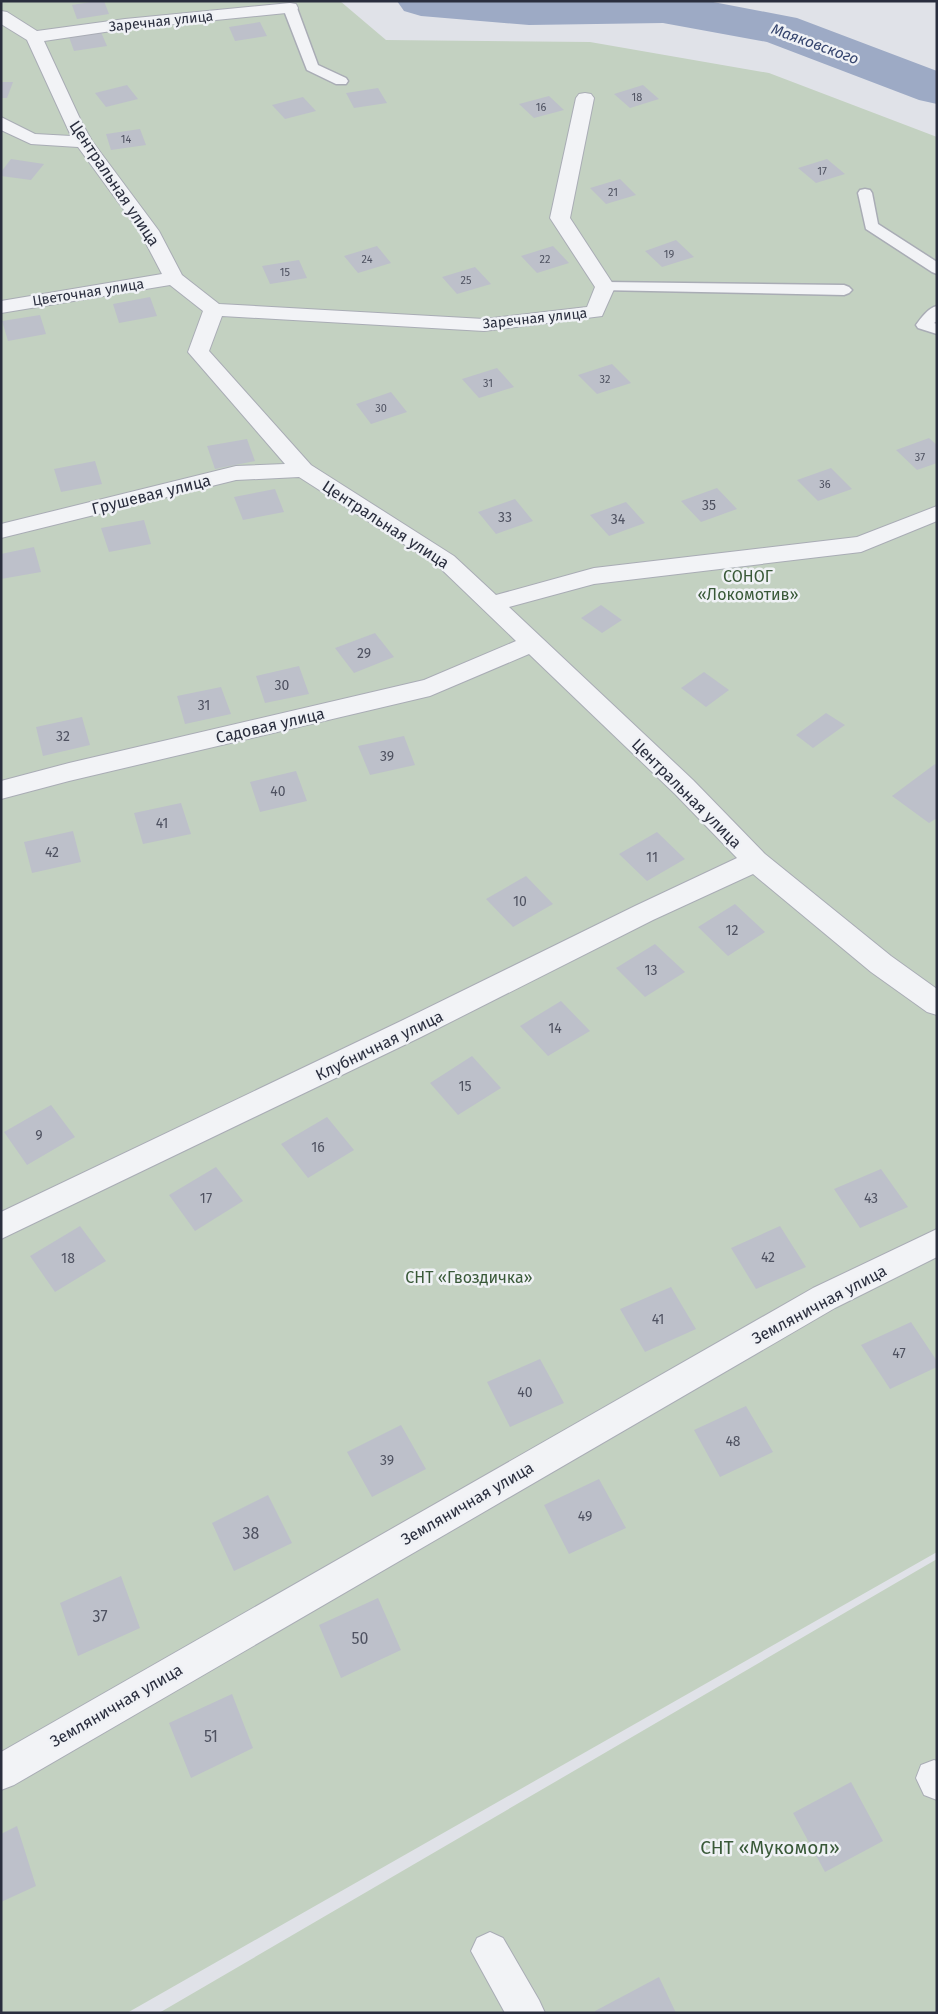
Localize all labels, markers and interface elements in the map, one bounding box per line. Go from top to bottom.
street label: Заречная улица [108,8,214,35]
water label: Маяковского [769,20,861,68]
house number: 18 [632,91,642,104]
house number: 16 [536,101,546,114]
street label: Центральная улица [65,117,164,250]
house number: 14 [121,133,131,146]
house number: 17 [817,165,827,178]
house number: 21 [608,186,618,199]
house number: 19 [664,248,674,261]
house number: 24 [362,253,373,266]
house number: 22 [540,253,550,266]
house number: 15 [280,266,291,279]
house number: 25 [461,274,472,287]
street label: Цветочная улица [31,275,145,310]
street label: Заречная улица [482,305,588,332]
house number: 32 [600,373,610,386]
house number: 31 [483,377,493,390]
house number: 30 [375,402,387,415]
house number: 37 [915,451,925,464]
street label: Грушевая улица [90,470,213,518]
street label: Центральная улица [319,476,453,573]
house number: 36 [819,478,831,491]
house number: 35 [702,497,716,514]
house number: 33 [498,509,512,526]
house number: 34 [611,511,626,528]
park label: СОНОГ «Локомотив» [697,567,799,604]
house number: 29 [357,645,371,662]
house number: 30 [275,677,290,694]
house number: 31 [198,697,210,714]
street label: Садовая улица [214,704,326,747]
house number: 32 [56,728,70,745]
street label: Центральная улица [628,735,745,852]
house number: 39 [380,748,394,765]
house number: 40 [270,783,286,800]
house number: 41 [156,815,168,832]
house number: 42 [45,844,59,861]
house number: 11 [646,849,658,866]
house number: 10 [513,893,527,910]
house number: 12 [726,922,739,939]
house number: 13 [644,962,658,979]
street label: Клубничная улица [312,1006,446,1085]
house number: 14 [548,1020,562,1037]
house number: 15 [458,1078,472,1095]
house number: 9 [35,1127,43,1144]
house number: 16 [311,1139,325,1156]
house number: 17 [200,1190,212,1207]
house number: 43 [864,1190,878,1207]
house number: 42 [761,1249,775,1266]
house number: 18 [61,1250,75,1267]
street label: Земляничная улица [749,1261,890,1348]
park label: СНТ «Гвоздичка» [405,1268,533,1287]
house number: 41 [652,1311,664,1328]
house number: 47 [892,1345,906,1362]
house number: 40 [517,1384,533,1401]
house number: 48 [725,1433,741,1450]
house number: 39 [380,1452,394,1469]
street label: Земляничная улица [398,1458,537,1549]
house number: 49 [578,1508,592,1525]
house number: 38 [243,1524,260,1543]
house number: 37 [92,1607,108,1626]
house number: 50 [352,1629,369,1648]
street label: Земляничная улица [47,1660,186,1751]
house number: 51 [204,1727,218,1746]
park label: СНТ «Мукомол» [700,1836,840,1859]

